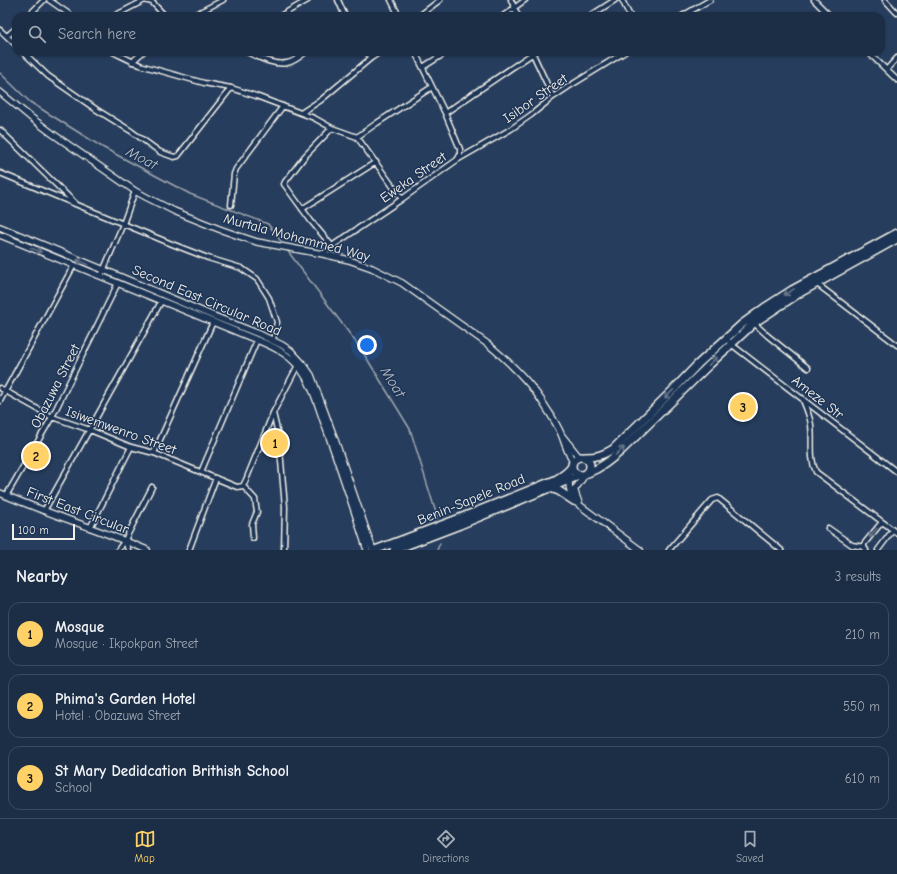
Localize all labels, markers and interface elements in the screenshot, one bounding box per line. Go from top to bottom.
search box [12,12,885,56]
icon: search [26,23,48,45]
text: Search here [58,25,136,43]
street label: Isibor Street [500,69,572,127]
water label: Moat [122,142,162,174]
street label: Eweka Street [377,148,451,206]
street label: Murtala Mohammed Way [222,210,373,265]
one-way arrow [30,246,42,254]
one-way arrow [76,257,88,265]
street label: Second East Circular Road [130,261,284,340]
one-way arrow [784,288,795,296]
your location [357,335,377,355]
street label: Obazuwa Street [27,340,84,431]
one-way arrow [708,356,718,366]
water label: Moat [376,362,410,402]
street label: Ameze Str [788,372,847,423]
one-way arrow [664,389,674,399]
pin: 3 [730,392,756,422]
street label: Isiwemwenro Street [63,403,179,459]
pin: 1 [262,428,288,458]
pin: 2 [23,441,49,471]
one-way arrow [615,447,625,456]
street label: Benin-Sapele Road [415,470,527,529]
street label: First East Circular [24,483,132,538]
scale bar [12,522,75,541]
text: 100 m [18,524,49,537]
one-way arrow [869,528,878,538]
text: Nearby [16,567,67,586]
text: 3 results [835,569,881,584]
text: Mosque [55,618,104,636]
text: 1 [27,627,33,642]
text: 210 m [845,627,880,642]
text: Mosque · Ikpokpan Street [55,636,198,651]
text: Phima's Garden Hotel [55,690,196,708]
text: 2 [27,699,33,714]
text: 550 m [843,699,880,714]
text: Hotel · Obazuwa Street [55,708,180,723]
text: St Mary Dedidcation Brithish School [55,762,289,780]
text: 3 [27,771,33,786]
text: 610 m [845,771,880,786]
text: School [55,780,92,795]
tab: Map [134,828,156,865]
tab: Directions [423,828,469,865]
tab: Saved [736,828,763,865]

